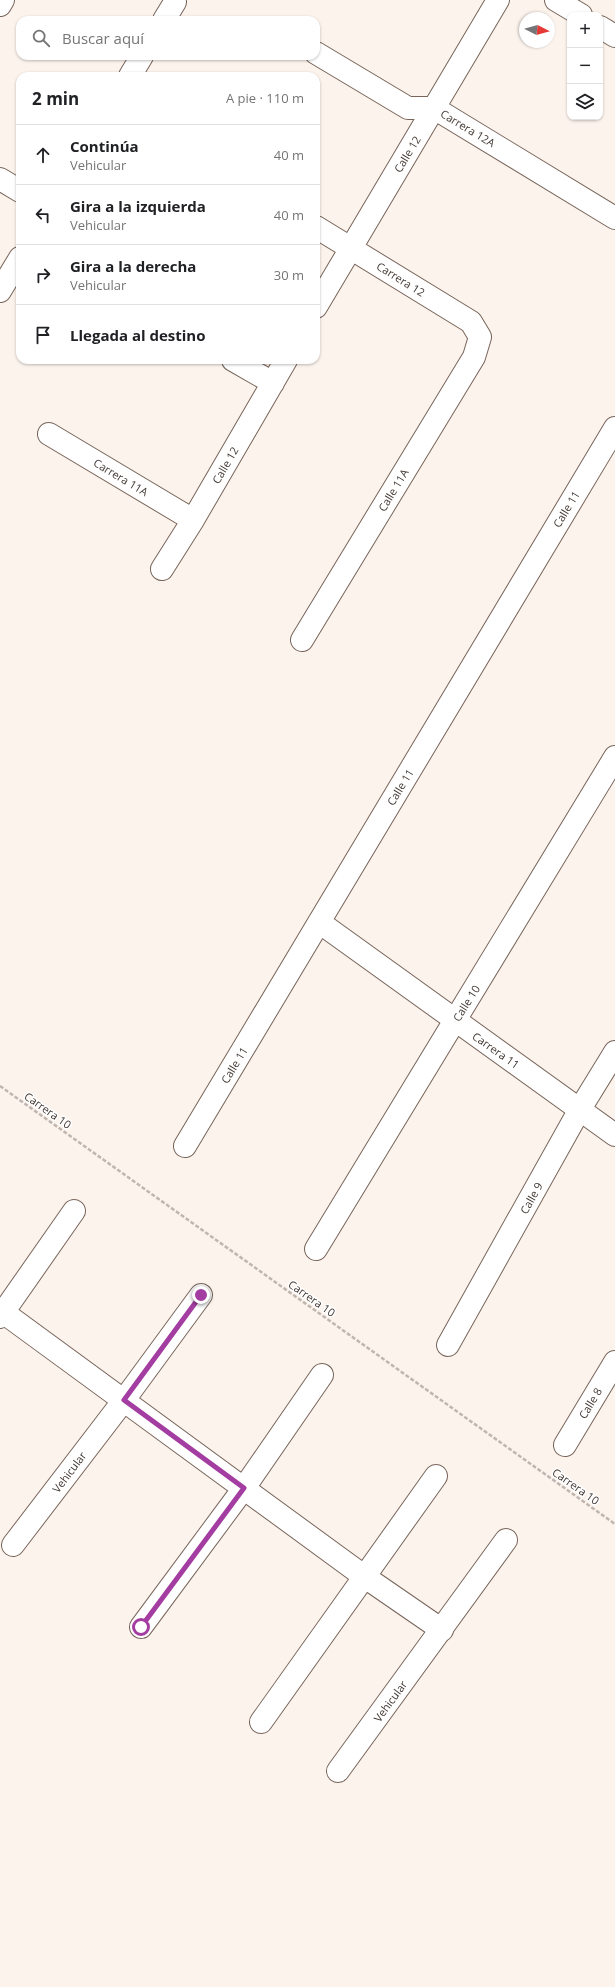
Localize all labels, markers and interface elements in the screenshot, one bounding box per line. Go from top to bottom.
north arrow [519,12,555,48]
map controls [567,12,603,120]
button: + [567,12,603,48]
search box [16,16,320,60]
icon: search [30,27,52,49]
text: Buscar aquí [62,28,144,48]
button: − [567,48,603,84]
button: layers [567,84,603,120]
text: 2 min [32,87,79,110]
text: A pie · 110 m [226,89,304,107]
street label: Carrera 12A [438,106,498,150]
street label: Calle 12 [390,133,424,175]
text: Continúa [70,136,139,156]
icon: ahead [32,144,54,166]
text: 40 m [274,146,304,164]
text: Vehicular [70,156,126,174]
text: Gira a la izquierda [70,196,206,216]
icon: left [32,204,54,226]
text: 40 m [274,206,304,224]
text: Vehicular [70,216,126,234]
text: Gira a la derecha [70,256,196,276]
street label: Carrera 12 [374,258,428,300]
icon: right [32,264,54,286]
text: 30 m [274,266,304,284]
text: Vehicular [70,276,126,294]
icon: arrive [32,324,54,346]
text: Llegada al destino [70,325,205,345]
street label: Calle 12 [208,444,242,486]
street label: Carrera 11A [91,455,151,499]
street label: Calle 11A [374,466,412,514]
street label: Calle 11 [549,488,583,530]
street label: Calle 11 [383,766,417,808]
street label: Calle 10 [449,982,483,1024]
street label: Carrera 11 [469,1028,523,1072]
street label: Calle 11 [217,1044,251,1086]
street label: Carrera 10 [21,1088,75,1132]
street label: Calle 9 [516,1180,546,1216]
street label: Carrera 10 [285,1276,339,1320]
route end [192,1286,210,1304]
street label: Calle 8 [575,1385,605,1421]
street label: Vehicular [49,1448,90,1496]
street label: Carrera 10 [549,1464,603,1508]
route start [132,1618,150,1636]
street label: Vehicular [370,1677,410,1725]

